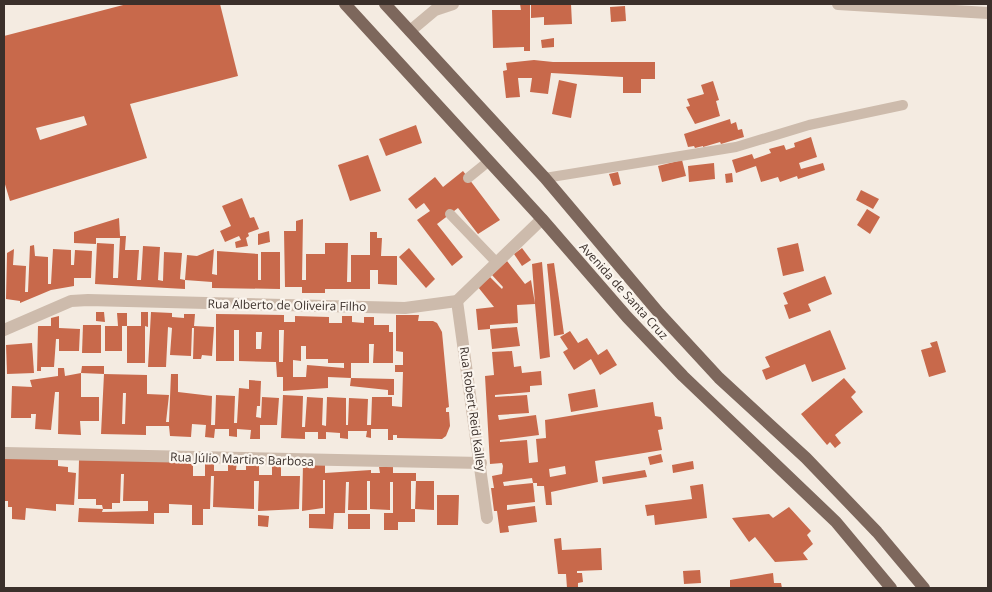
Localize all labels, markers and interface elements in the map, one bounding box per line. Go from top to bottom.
street label: Avenida de Santa Cruz [576,239,672,343]
street label: Rua Alberto de Oliveira Filho [208,295,366,315]
street label: Rua Robert Reid Kalley [456,345,490,474]
street label: Rua Júlio Martins Barbosa [170,448,314,470]

